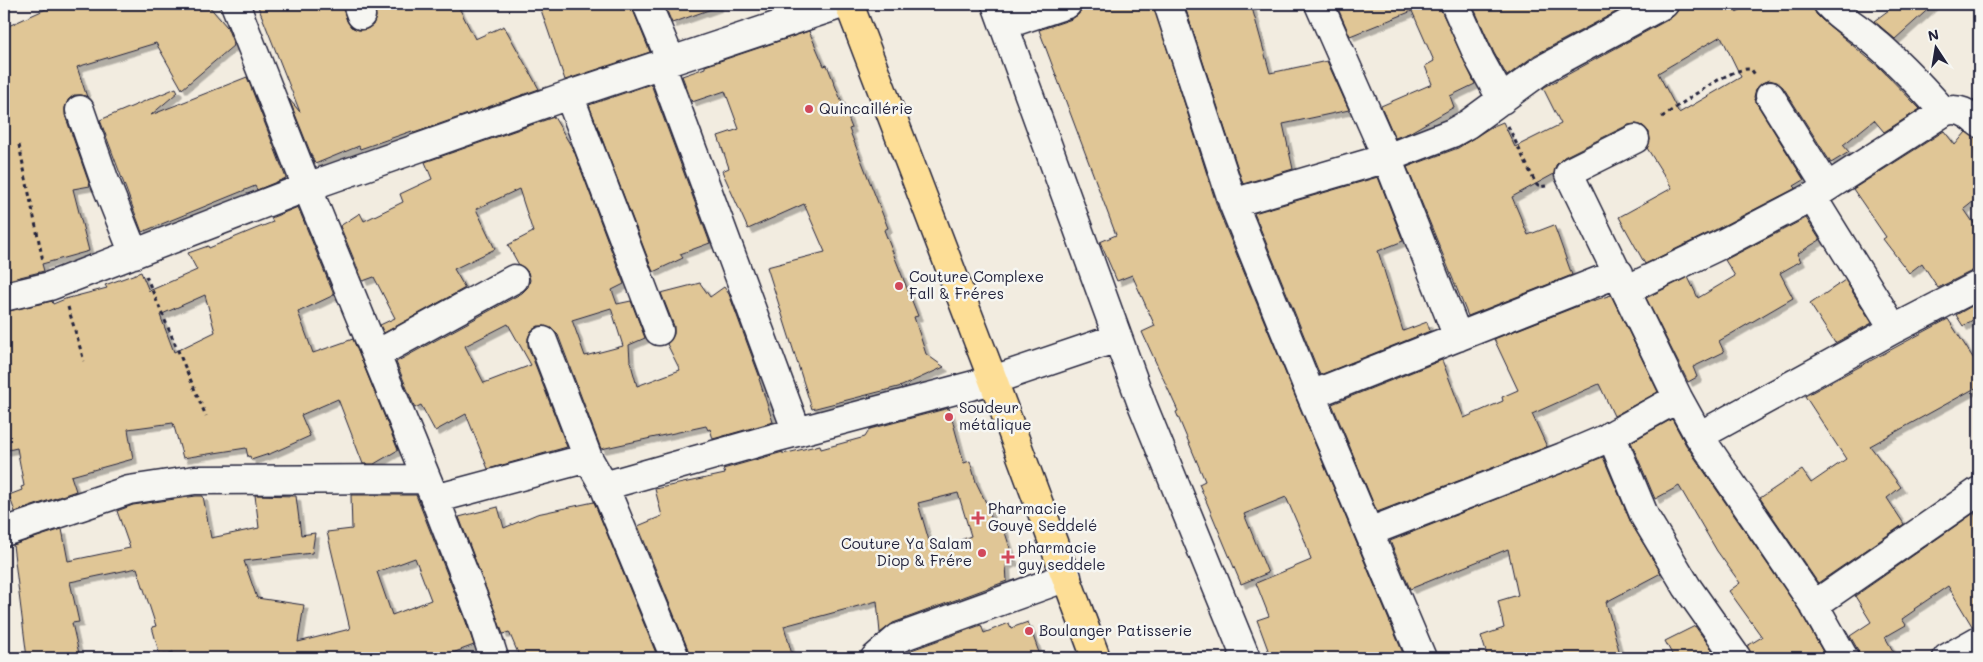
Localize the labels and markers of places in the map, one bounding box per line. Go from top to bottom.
place label: Quincaillérie [819,98,913,118]
marker: Quincaillérie [803,103,815,115]
place label: Couture Complexe Fall & Fréres [909,266,1044,303]
marker: Couture Complexe Fall & Fréres [893,280,905,292]
place label: Soudeur métalique [959,397,1032,434]
marker: Soudeur métalique [943,411,955,423]
place label: Pharmacie Gouye Seddelé [988,498,1097,535]
marker: Pharmacie Gouye Seddelé [972,512,984,524]
place label: Couture Ya Salam Diop & Frére [841,533,972,570]
place label: pharmacie guy seddele [1018,537,1105,574]
marker: Couture Ya Salam Diop & Frére [976,547,988,559]
marker: pharmacie guy seddele [1002,551,1014,563]
place label: Boulanger Patisserie [1039,620,1192,640]
marker: Boulanger Patisserie [1023,625,1035,637]

